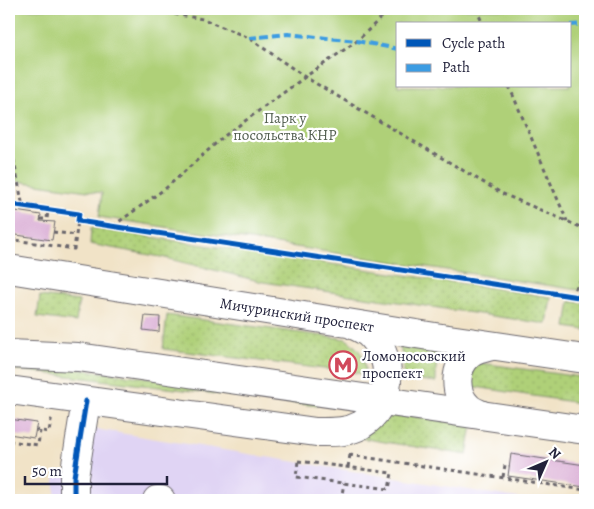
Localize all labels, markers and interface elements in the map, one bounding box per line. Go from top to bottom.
legend [396,22,572,88]
text: Cycle path [442,33,505,53]
text: Path [442,57,470,77]
park label: Парк у посольства КНР [233,108,337,145]
street label: Мичуринский проспект [218,293,376,337]
place label: Ломоносовский проспект [362,346,466,383]
metro station icon: Ломоносовский проспект [328,350,358,380]
north arrow [522,436,572,486]
text: N [545,443,565,463]
scale bar [25,454,168,486]
text: 50 m [32,461,62,481]

